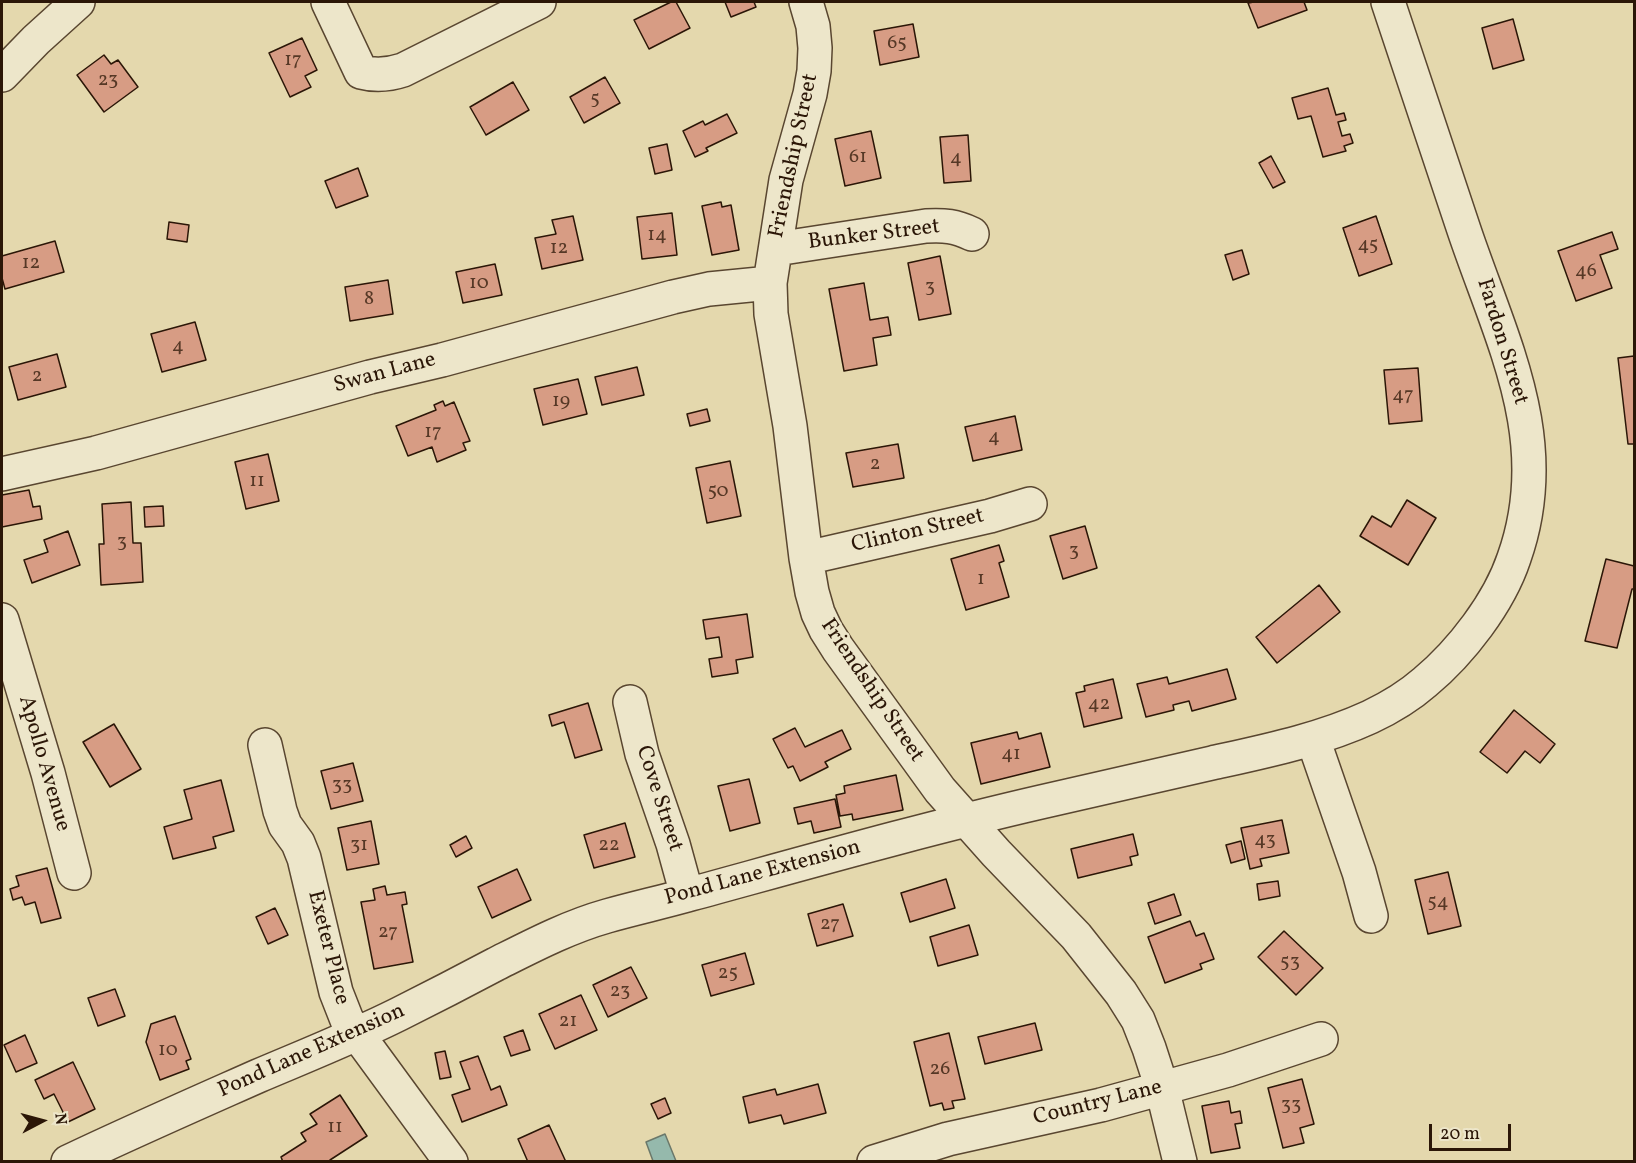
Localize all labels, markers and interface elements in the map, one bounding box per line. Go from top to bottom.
house number: 65 [887,32,907,56]
house number: 17 [284,49,302,73]
house number: 23 [98,69,118,93]
street label: Friendship Street [765,71,825,241]
house number: 5 [590,88,600,112]
house number: 61 [849,146,867,170]
house number: 4 [950,147,962,171]
street label: Bunker Street [807,215,941,257]
house number: 14 [647,224,667,248]
house number: 45 [1358,234,1378,258]
house number: 12 [550,237,568,261]
house number: 12 [22,252,40,276]
house number: 46 [1575,260,1597,284]
house number: 10 [469,272,489,296]
house number: 3 [925,276,935,300]
street label: Fardon Street [1469,276,1533,408]
house number: 8 [364,288,374,312]
house number: 4 [172,335,184,359]
street label: Swan Lane [331,348,439,400]
house number: 2 [32,365,42,389]
house number: 47 [1392,384,1414,408]
house number: 19 [552,390,570,414]
house number: 17 [424,421,442,445]
house number: 4 [988,426,1000,450]
house number: 2 [870,453,880,477]
house number: 11 [249,470,265,494]
house number: 50 [707,480,729,504]
street label: Clinton Street [849,504,987,560]
house number: 3 [117,531,127,555]
house number: 3 [1069,540,1079,564]
house number: 1 [977,568,985,592]
street label: Friendship Street [813,614,929,768]
street label: Apollo Avenue [11,693,75,835]
house number: 42 [1088,693,1110,717]
street label: Cove Street [628,743,688,855]
house number: 41 [1001,743,1021,767]
house number: 33 [332,774,352,798]
house number: 43 [1254,829,1276,853]
house number: 31 [350,834,368,858]
house number: 22 [598,834,620,858]
street label: Pond Lane Extension [662,835,864,913]
street label: Exeter Place [300,888,354,1008]
house number: 54 [1427,891,1449,915]
house number: 27 [820,913,840,937]
house number: 27 [378,921,398,945]
house number: 53 [1280,951,1300,975]
house number: 25 [718,962,738,986]
house number: 23 [610,980,630,1004]
street label: Pond Lane Extension [214,999,410,1105]
house number: 21 [559,1010,577,1034]
house number: 10 [158,1039,178,1063]
house number: 26 [930,1058,950,1082]
street label: Country Lane [1031,1075,1165,1133]
north arrow [12,1091,72,1151]
house number: 33 [1281,1094,1301,1118]
text: N [48,1112,71,1126]
scale bar [1432,1112,1514,1150]
house number: 11 [327,1116,343,1140]
text: 20 m [1440,1122,1480,1147]

